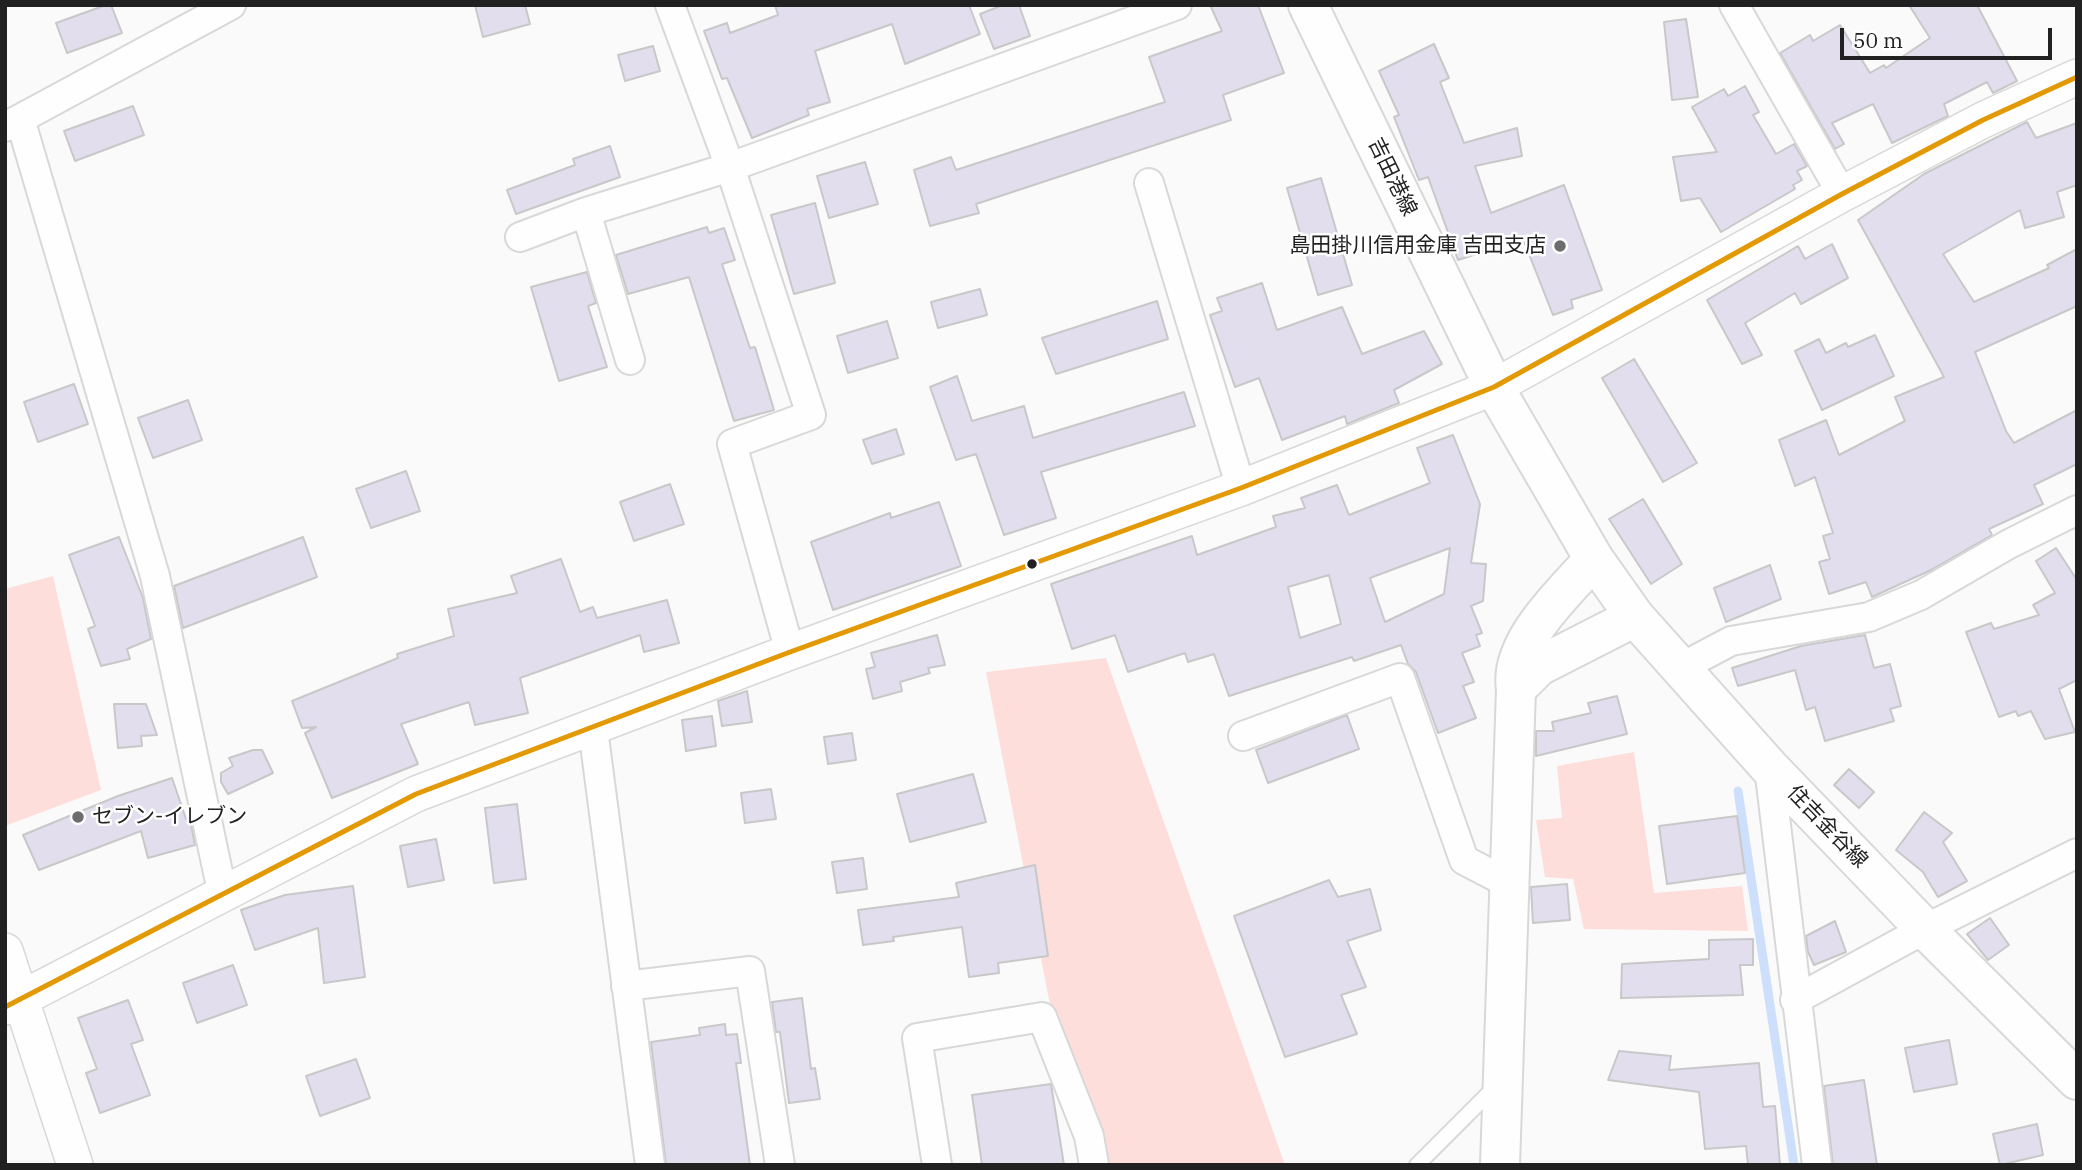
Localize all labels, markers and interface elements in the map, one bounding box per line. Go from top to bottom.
scale bar [1844,14,2056,58]
text: 50 m [1853,26,1903,54]
street label: 吉田港線 [1362,134,1422,220]
place label: 島田掛川信用金庫 吉田支店 [1289,233,1546,259]
marker: 島田掛川信用金庫 吉田支店 [1552,238,1568,254]
unlabelled marker [1025,557,1039,571]
street label: 住吉金谷線 [1781,780,1873,874]
place label: セブン-イレブン [92,804,247,830]
marker: セブン-イレブン [70,809,86,825]

